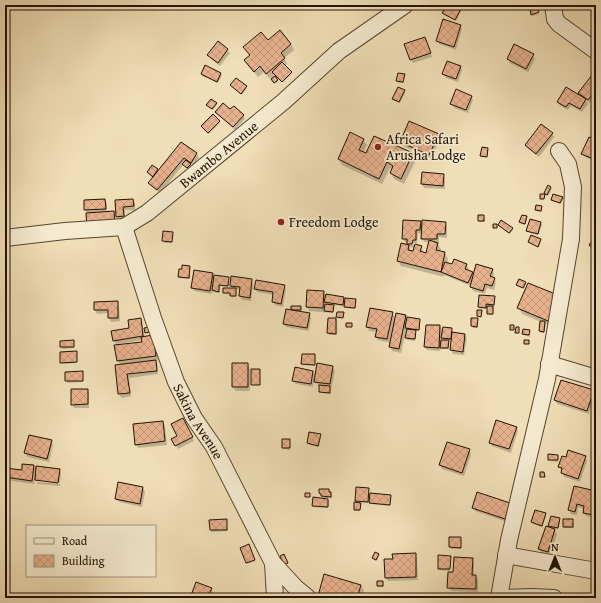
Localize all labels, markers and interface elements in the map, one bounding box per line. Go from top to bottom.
street label: Bwambo Avenue [175,116,263,193]
place label: Africa Safari Arusha Lodge [386,129,466,165]
marker: Africa Safari Arusha Lodge [373,142,383,152]
place label: Freedom Lodge [289,212,379,232]
marker: Freedom Lodge [276,217,286,227]
street label: Sakina Avenue [168,380,229,463]
legend [26,525,156,577]
text: Road [62,532,88,549]
north arrow [535,537,575,577]
text: N [551,539,559,555]
text: Building [62,552,105,569]

